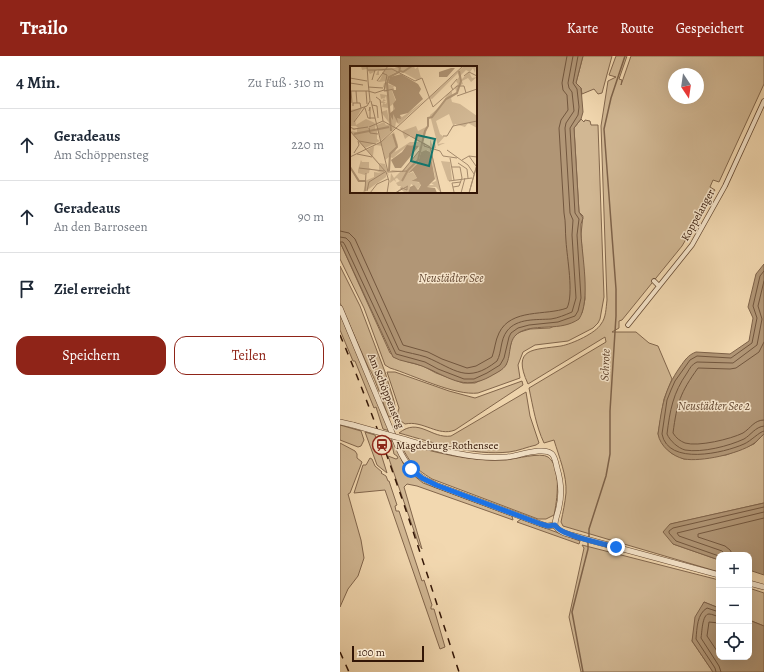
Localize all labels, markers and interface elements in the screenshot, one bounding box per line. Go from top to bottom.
text: Trailo [20,15,68,41]
text: Karte [567,19,598,38]
text: Route [620,19,654,38]
text: Gespeichert [676,19,744,38]
inset map [350,66,477,193]
north arrow [668,68,704,104]
text: 4 Min. [16,71,60,94]
text: Zu Fuß · 310 m [248,74,324,91]
text: Geradeaus [54,126,120,146]
icon: ahead [16,134,38,156]
text: 220 m [291,136,324,153]
text: Am Schöppensteg [54,146,149,163]
street label: Koppelanger [678,186,718,244]
text: Geradeaus [54,198,120,218]
icon: ahead [16,206,38,228]
text: 90 m [298,208,324,225]
text: An den Barroseen [54,218,148,235]
water label: Neustädter See [419,270,484,286]
icon: arrive [16,278,38,300]
text: Ziel erreicht [54,279,130,299]
button: Speichern [16,336,166,375]
button: Teilen [174,336,324,375]
water label: Schrote [596,348,614,382]
street label: Am Schöppensteg [364,350,408,431]
water label: Neustädter See 2 [678,398,751,414]
station icon: Magdeburg-Rothensee [371,434,393,456]
place label: Magdeburg-Rothensee [396,438,498,453]
route start [402,460,420,478]
route end [607,538,625,556]
map controls [716,552,752,660]
button: + [716,552,752,588]
button: − [716,588,752,624]
button: locate [716,624,752,660]
scale bar [352,644,424,663]
text: 100 m [358,645,385,660]

